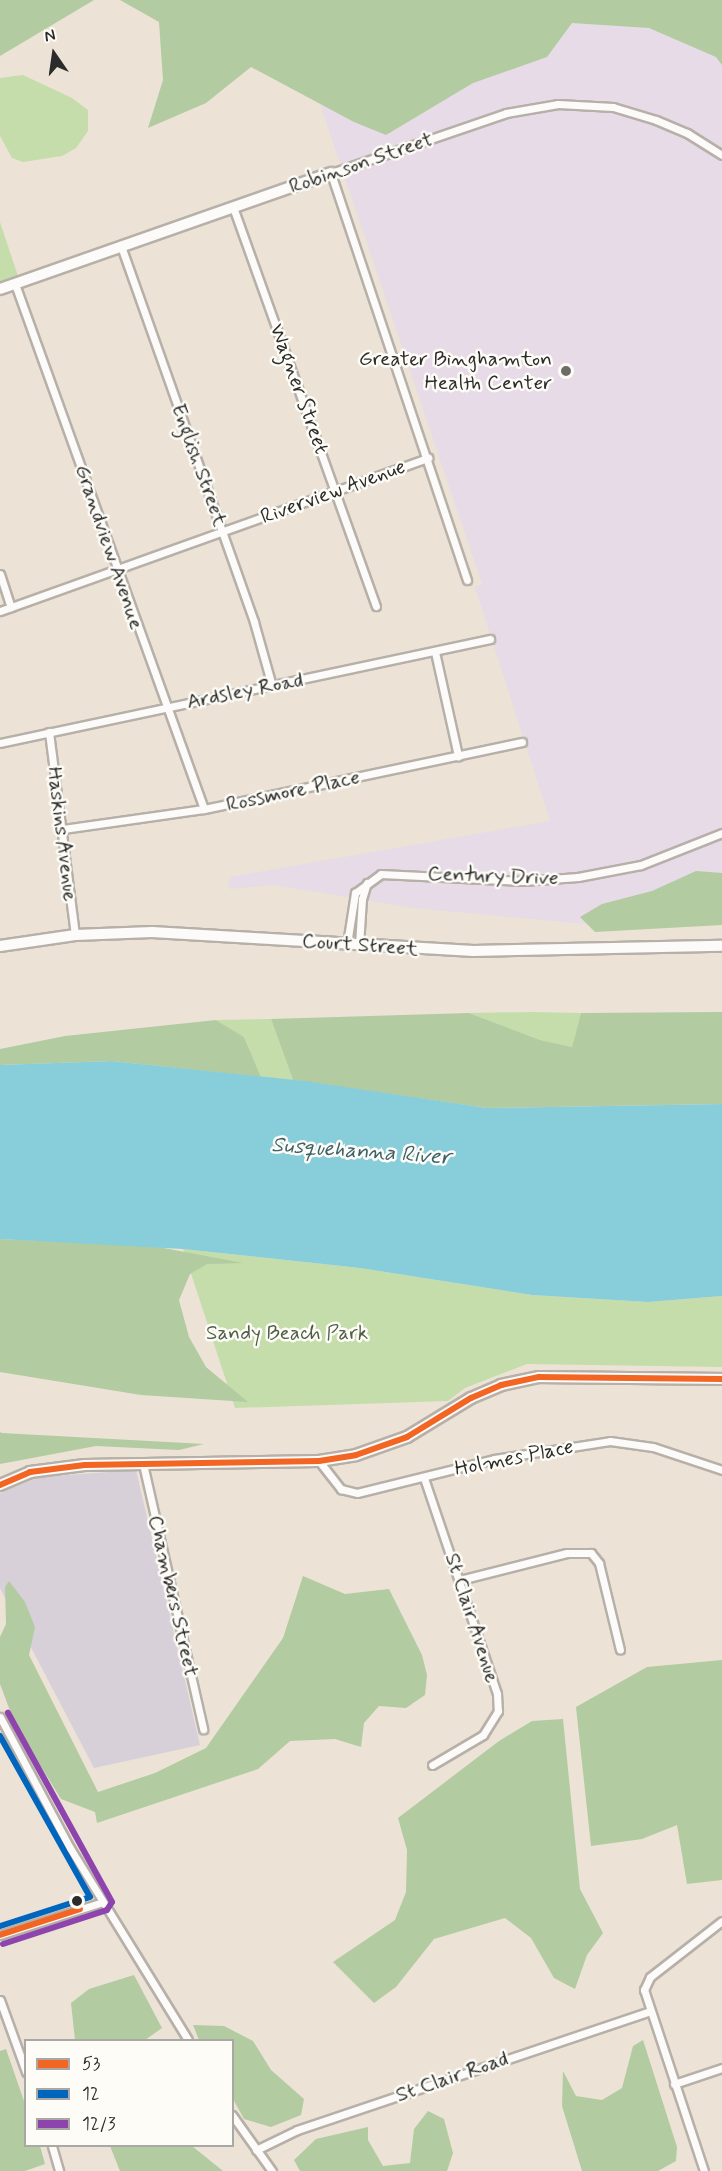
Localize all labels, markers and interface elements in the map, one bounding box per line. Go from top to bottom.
north arrow [24,24,84,84]
text: N [42,25,57,47]
street label: Robinson Street [286,127,436,199]
street label: Wagner Street [263,319,335,459]
place label: Greater Binghamton Health Center [369,346,552,396]
marker: Greater Binghamton Health Center [557,362,575,380]
street label: English Street [165,400,233,530]
street label: Riverview Avenue [255,453,411,531]
street label: Grandview Avenue [69,461,149,633]
street label: Ardsley Road [186,668,304,714]
street label: Haskins Avenue [41,763,83,905]
street label: Rossmore Place [225,765,361,817]
street label: Century Drive [428,861,558,891]
street label: Court Street [301,928,419,962]
water label: Susquehanna River [271,1133,451,1171]
park label: Sandy Beach Park [206,1320,368,1346]
street label: Holmes Place [452,1434,576,1482]
street label: Chambers Street [142,1513,204,1679]
street label: St Clair Avenue [438,1546,506,1690]
unlabelled marker [71,1895,83,1907]
legend [24,2039,234,2147]
street label: St Clair Road [392,2046,512,2108]
text: 53 [82,2052,100,2076]
text: 12 [82,2082,100,2106]
text: 12/3 [82,2112,116,2136]

